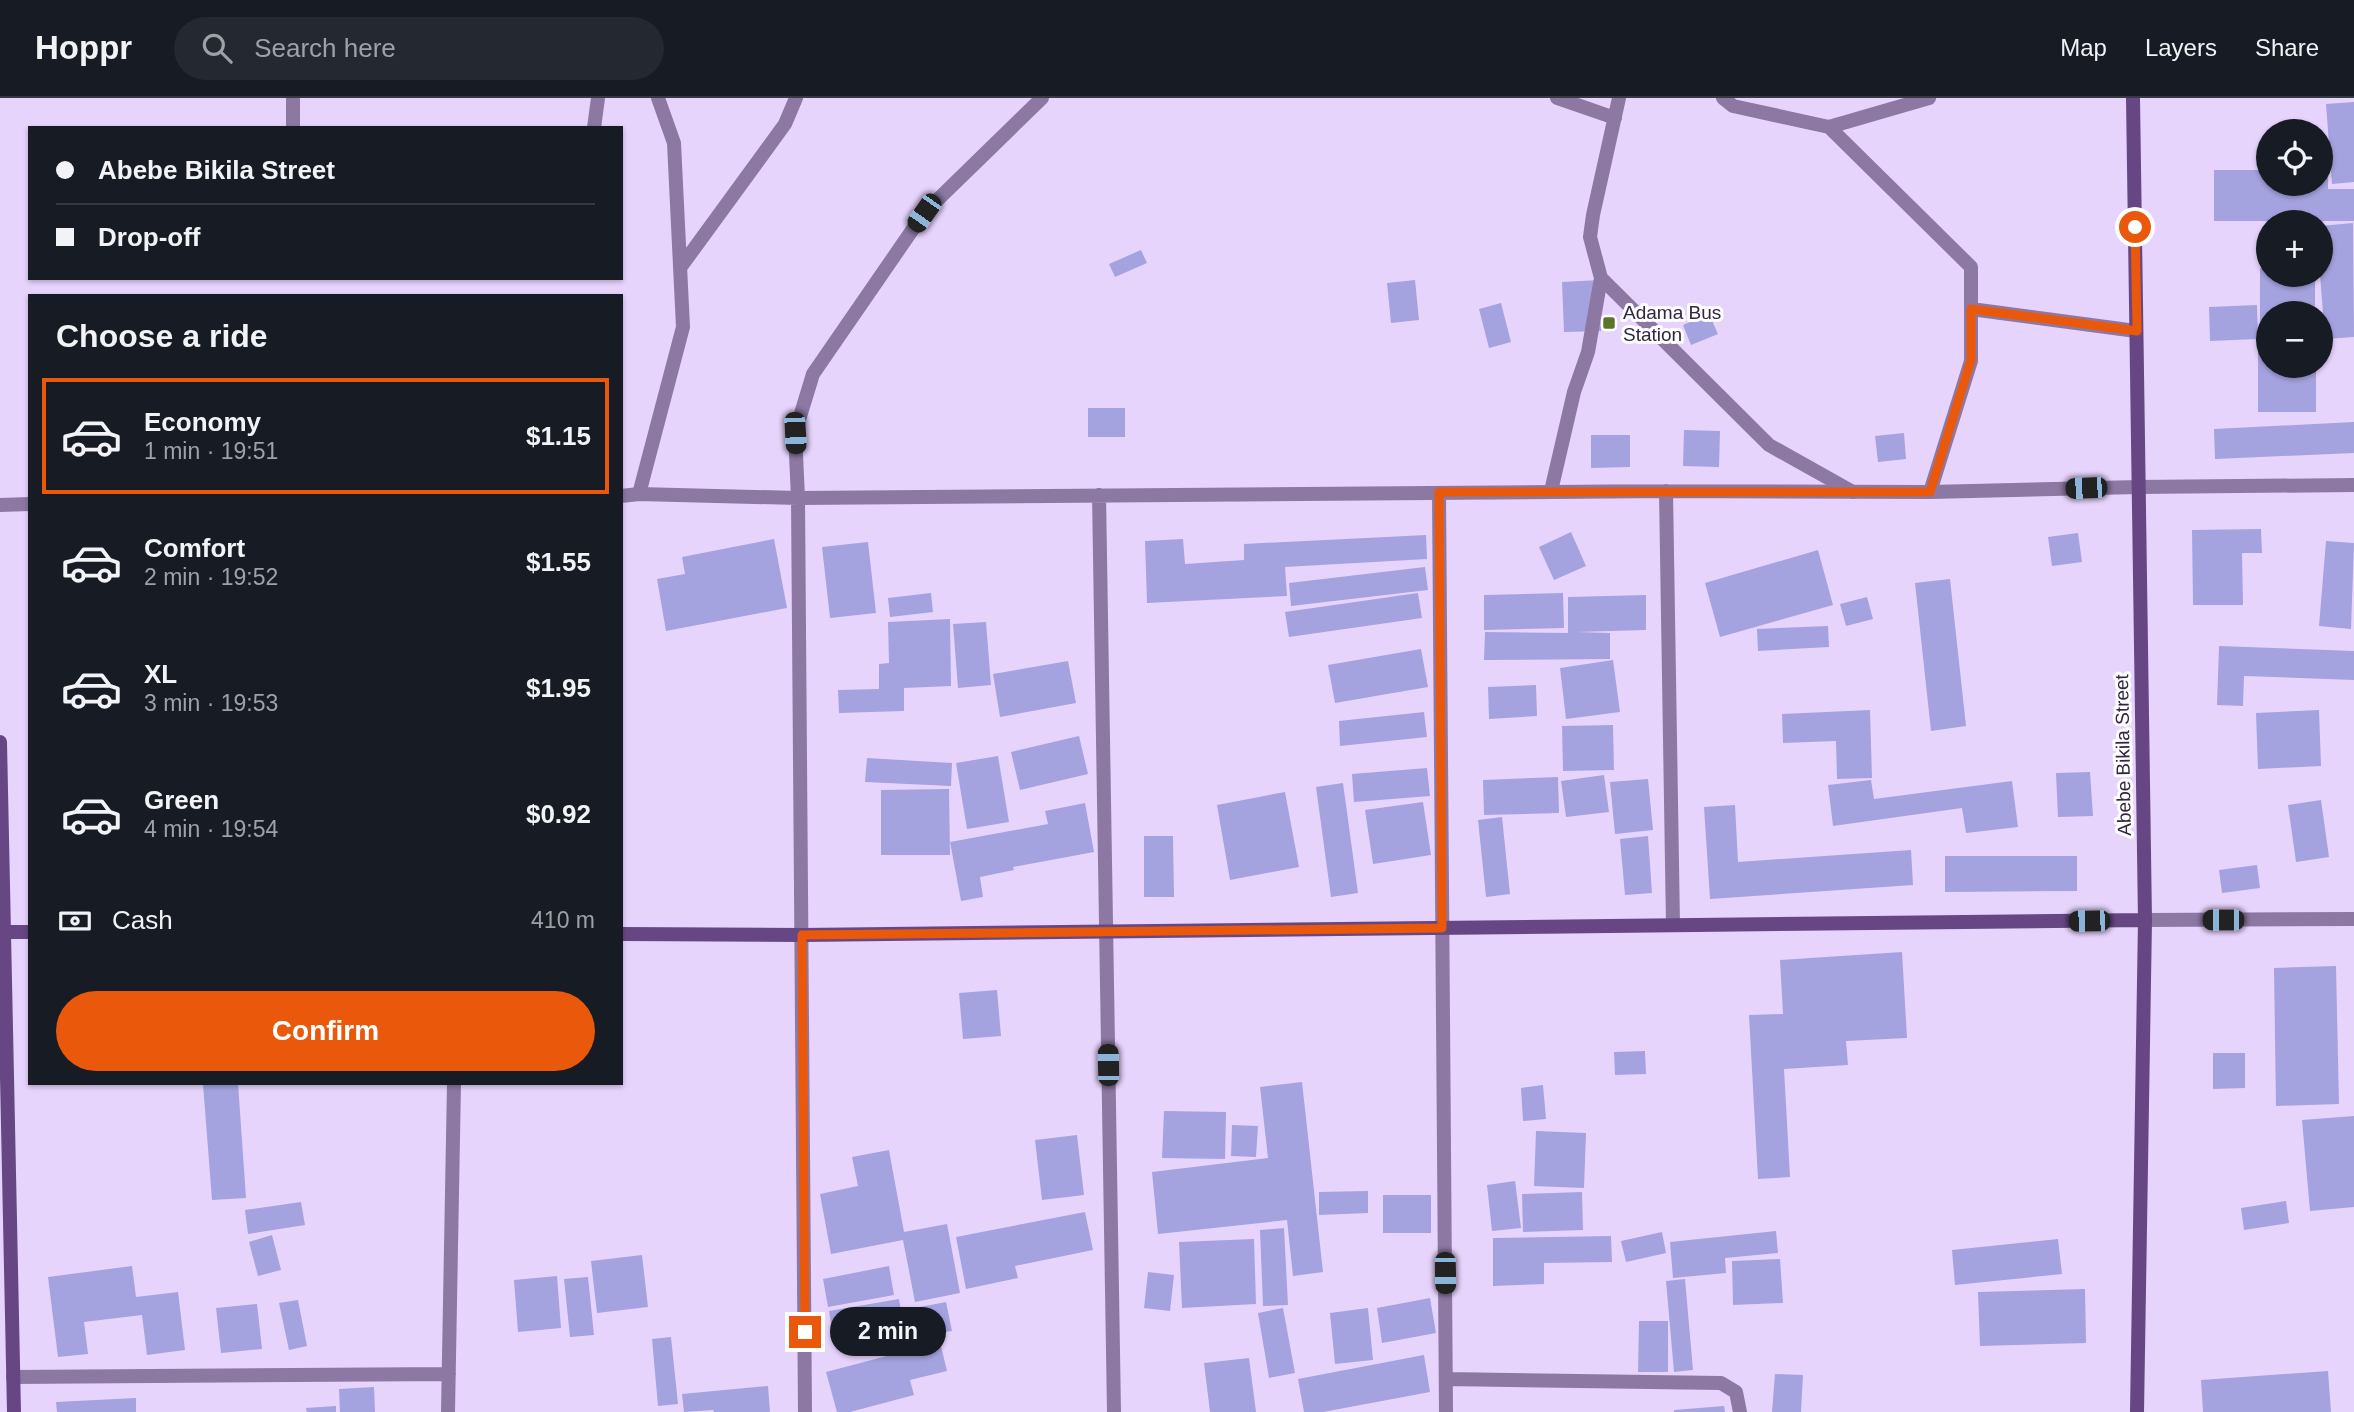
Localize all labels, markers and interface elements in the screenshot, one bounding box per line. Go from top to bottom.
search box [174,17,664,80]
text: Hoppr [35,29,132,66]
icon: search [198,29,236,67]
text: Search here [254,33,396,63]
text: Map [2060,34,2107,61]
text: Layers [2145,34,2217,61]
text: Share [2255,34,2319,61]
map controls [2256,119,2333,378]
button: locate [2256,119,2333,196]
text: Abebe Bikila Street [98,155,335,185]
car [904,190,945,236]
button: + [2256,210,2333,287]
route start [2119,211,2151,243]
text: Drop-off [98,222,201,252]
button: − [2256,301,2333,378]
place label: Adama Bus Station [1623,302,1721,345]
marker: Adama Bus Station [1601,315,1617,331]
text: Choose a ride [56,318,268,354]
icon: car [60,405,123,468]
text: Economy [144,407,261,437]
car [784,411,807,455]
text: $1.15 [526,421,591,451]
text: 1 min · 19:51 [144,438,278,464]
car [2065,477,2108,499]
icon: car [60,531,123,594]
text: Comfort [144,533,245,563]
text: $1.55 [526,547,591,577]
text: 2 min · 19:52 [144,564,278,590]
icon: car [60,657,123,720]
text: XL [144,659,177,689]
text: $1.95 [526,673,591,703]
street label: Abebe Bikila Street [2111,673,2135,836]
text: 3 min · 19:53 [144,690,278,716]
icon: car [60,783,123,846]
text: Green [144,785,219,815]
text: $0.92 [526,799,591,829]
text: 4 min · 19:54 [144,816,278,842]
icon: cash [56,902,94,940]
text: Cash [112,905,173,935]
text: 410 m [531,907,595,933]
car [2068,910,2111,932]
car [2203,910,2245,931]
button: Confirm [56,991,595,1071]
car [1098,1044,1119,1086]
car [1435,1252,1456,1294]
callout: 2 min [830,1308,945,1356]
route end [789,1316,821,1348]
text: 2 min [858,1318,918,1344]

